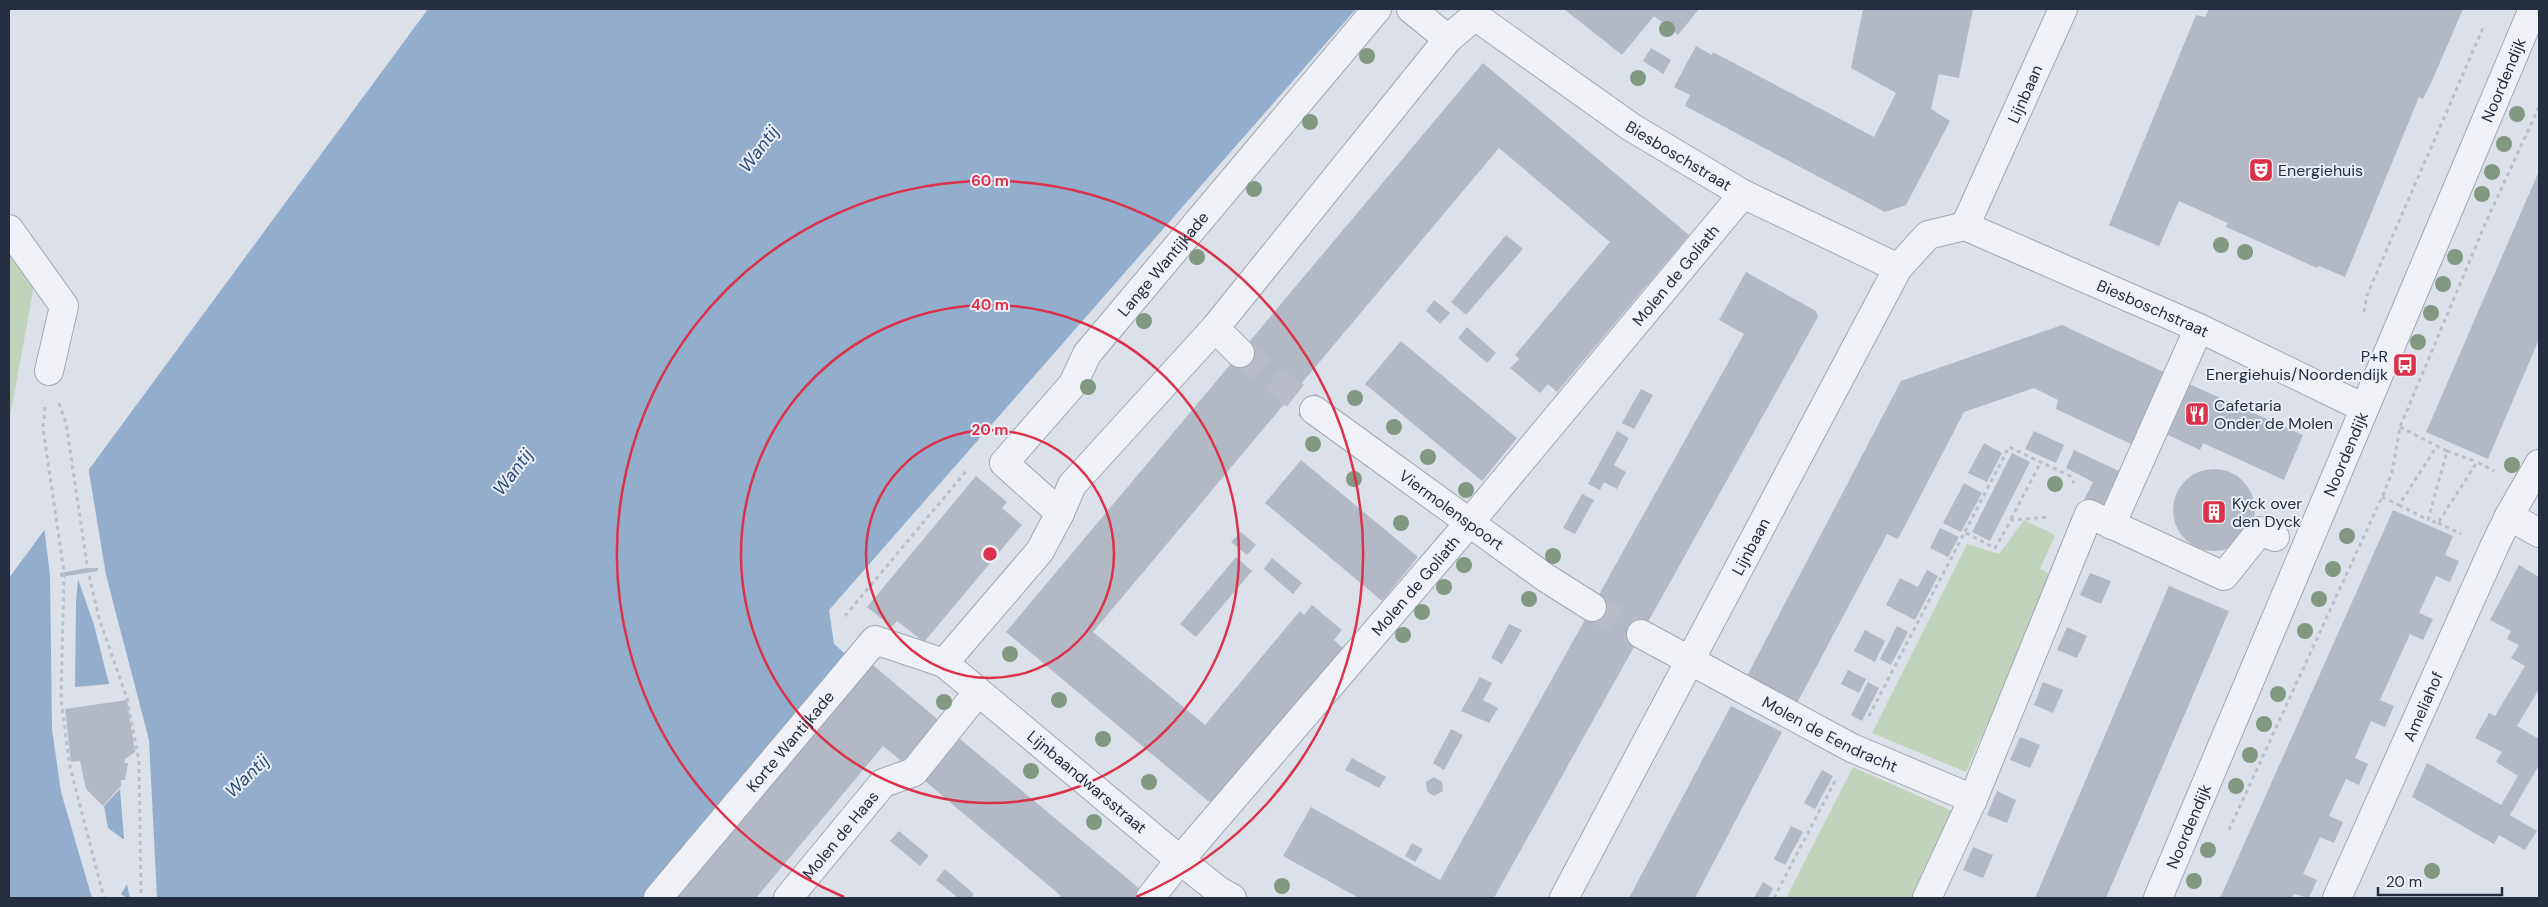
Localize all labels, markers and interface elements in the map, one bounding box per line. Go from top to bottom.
street label: Noordendijk [2476,34,2530,125]
street label: Lijnbaan [2002,61,2047,126]
street label: Biesboschstraat [1622,116,1736,195]
water label: Wantij [733,120,785,177]
theatre icon: Energiehuis [2248,157,2274,183]
place label: Energiehuis [2278,160,2363,181]
text: 60 m [971,171,1009,191]
street label: Lange Wantijkade [1113,207,1213,321]
street label: Molen de Goliath [1627,220,1724,330]
street label: Biesboschstraat [2094,274,2212,342]
text: 40 m [971,295,1009,315]
place label: P+R Energiehuis/Noordendijk [2206,346,2388,385]
bus stop icon: P+R Energiehuis/Noordendijk [2392,352,2418,378]
place label: Cafetaria Onder de Molen [2214,395,2333,434]
restaurant icon: Cafetaria Onder de Molen [2184,401,2210,427]
street label: Noordendijk [2318,408,2372,499]
text: 20 m [972,420,1008,440]
water label: Wantij [487,443,539,500]
street label: Viermolenspoort [1395,465,1508,555]
place label: Kyck over den Dyck [2232,493,2302,532]
building icon: Kyck over den Dyck [2201,499,2227,525]
street label: Lijnbaan [1727,514,1774,579]
street label: Molen de Goliath [1367,531,1464,640]
centre of rings [981,545,999,563]
street label: Ameliahof [2398,668,2447,744]
street label: Korte Wantijkade [741,686,839,796]
street label: Molen de Eendracht [1759,691,1901,777]
street label: Lijnbaandwarsstraat [1023,726,1151,838]
water label: Wantij [220,749,275,803]
street label: Noordendijk [2161,781,2215,872]
street label: Molen de Haas [797,786,883,883]
scale bar [2378,864,2502,896]
text: 20 m [2386,872,2422,892]

